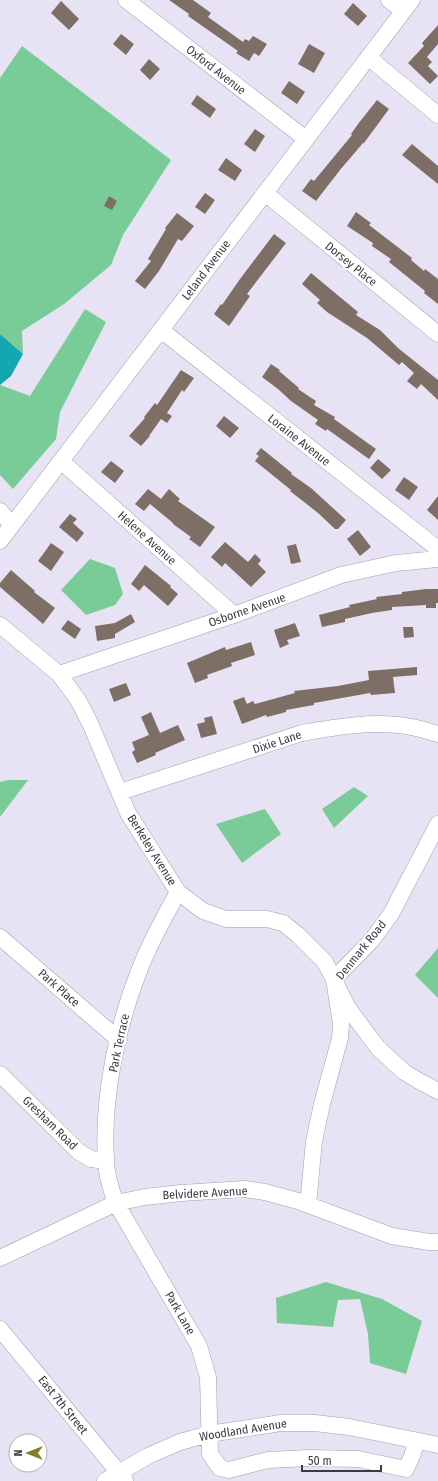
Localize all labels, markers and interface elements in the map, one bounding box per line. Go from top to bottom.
street label: Oxford Avenue [183,42,249,98]
street label: Leland Avenue [179,237,233,303]
street label: Dorsey Place [322,239,380,289]
street label: Loraine Avenue [265,411,333,469]
street label: Helene Avenue [115,508,179,568]
street label: Osborne Avenue [207,590,287,630]
street label: Dixie Lane [251,728,303,756]
street label: Berkeley Avenue [125,812,180,888]
street label: Denmark Road [333,918,389,982]
street label: Park Place [35,966,83,1010]
street label: Park Terrace [106,1012,132,1074]
street label: Gresham Road [20,1093,80,1153]
street label: Belvidere Avenue [162,1184,248,1202]
street label: Park Lane [162,1289,198,1337]
street label: East 7th Street [35,1373,91,1437]
street label: Woodland Avenue [198,1416,288,1444]
north arrow [8,1433,48,1473]
scale bar [302,1447,381,1473]
text: N [12,1450,25,1456]
text: 50 m [308,1454,332,1468]

